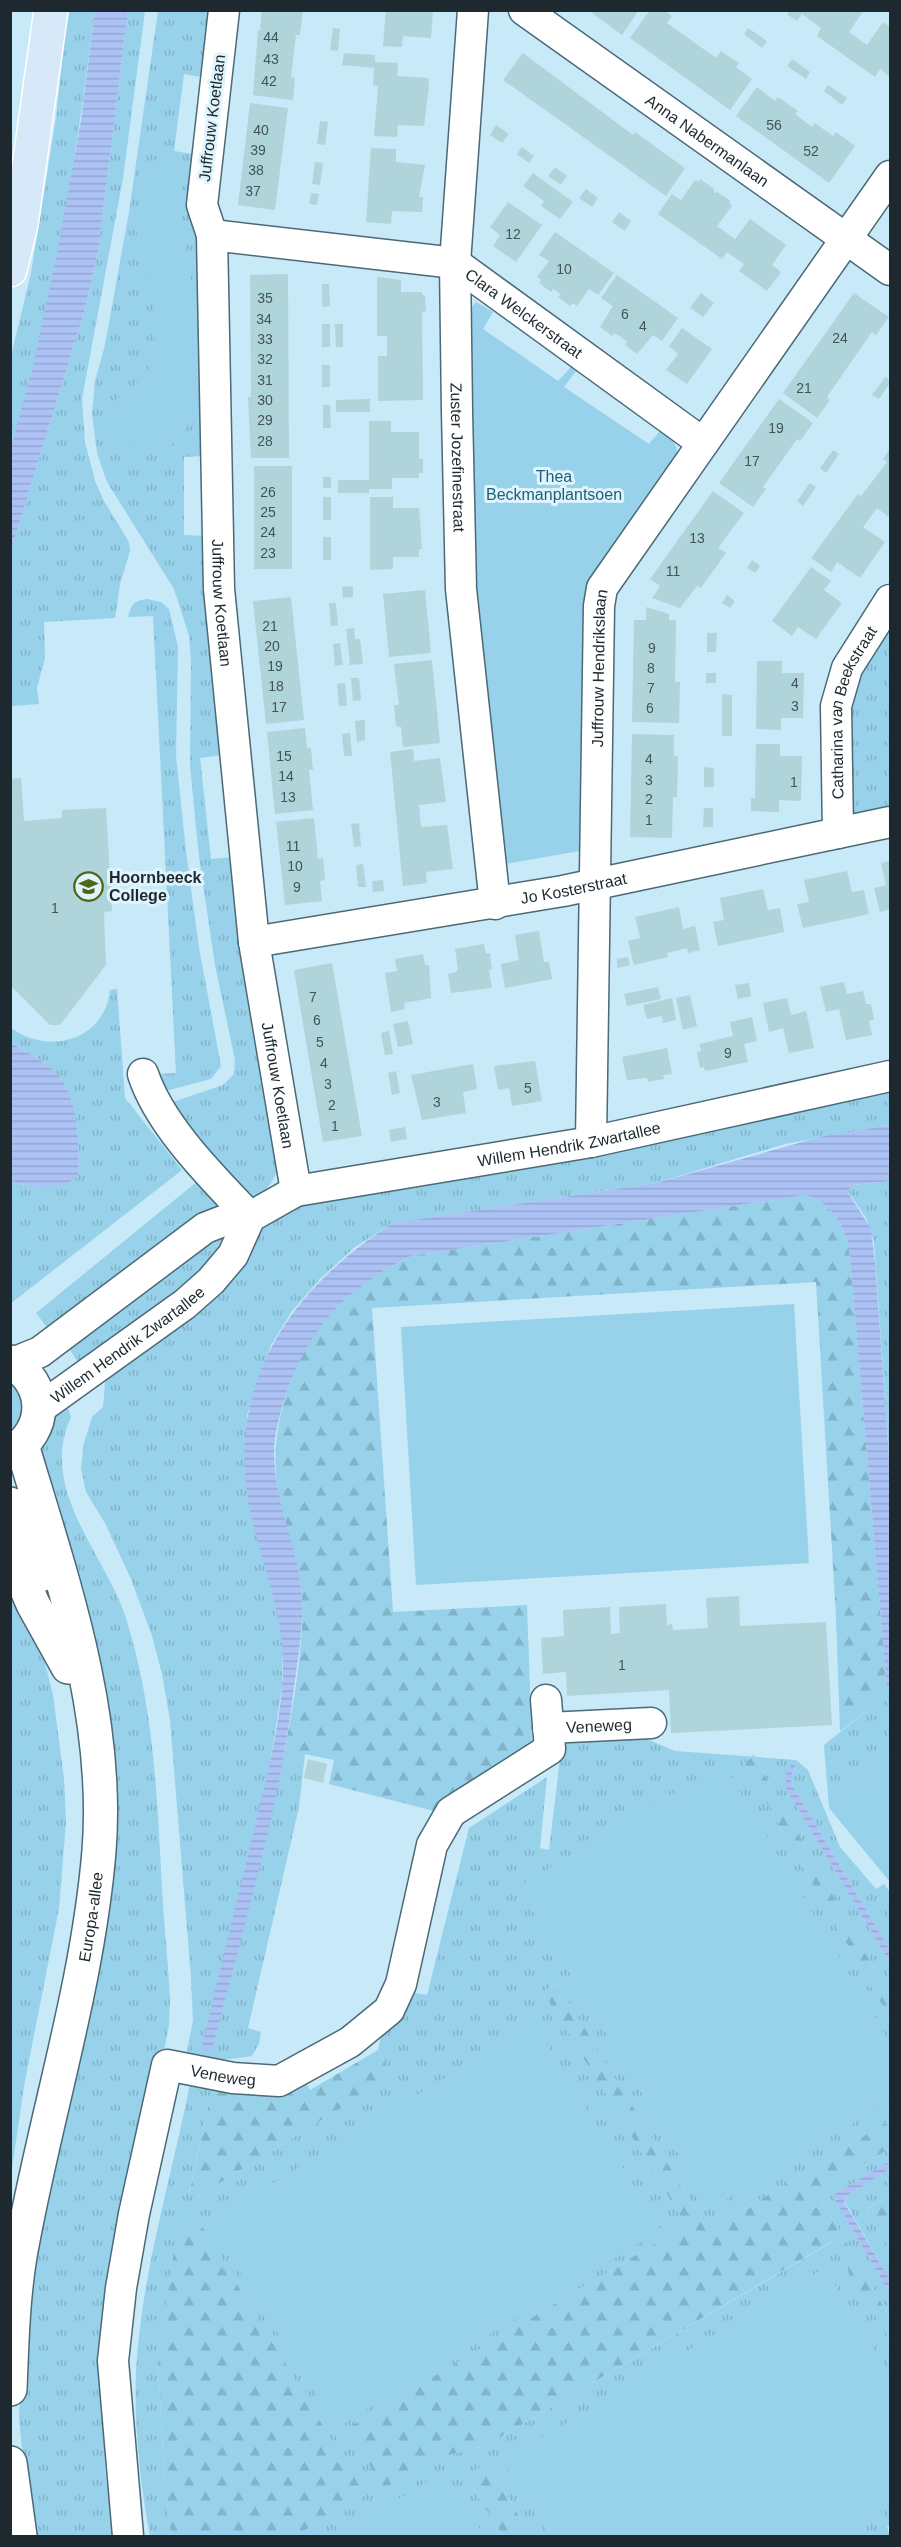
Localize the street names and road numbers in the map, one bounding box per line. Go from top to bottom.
street label: Juffrouw Koetlaan [196,54,228,182]
street label: Anna Nabermanlaan [643,91,772,190]
street label: Clara Welckerstraat [462,265,586,362]
street label: Zuster Jozefinestraat [448,382,468,533]
street label: Juffrouw Koetlaan [210,539,235,667]
street label: Juffrouw Hendrikslaan [588,588,610,747]
street label: Catharina van Beekstraat [827,623,880,799]
street label: Jo Kosterstraat [519,869,629,906]
street label: Juffrouw Koetlaan [259,1021,297,1150]
street label: Willem Hendrik Zwartallee [476,1118,662,1169]
street label: Willem Hendrik Zwartallee [47,1283,208,1406]
street label: Veneweg [566,1715,632,1736]
street label: Europa-allee [75,1871,105,1963]
street label: Veneweg [189,2061,256,2088]

